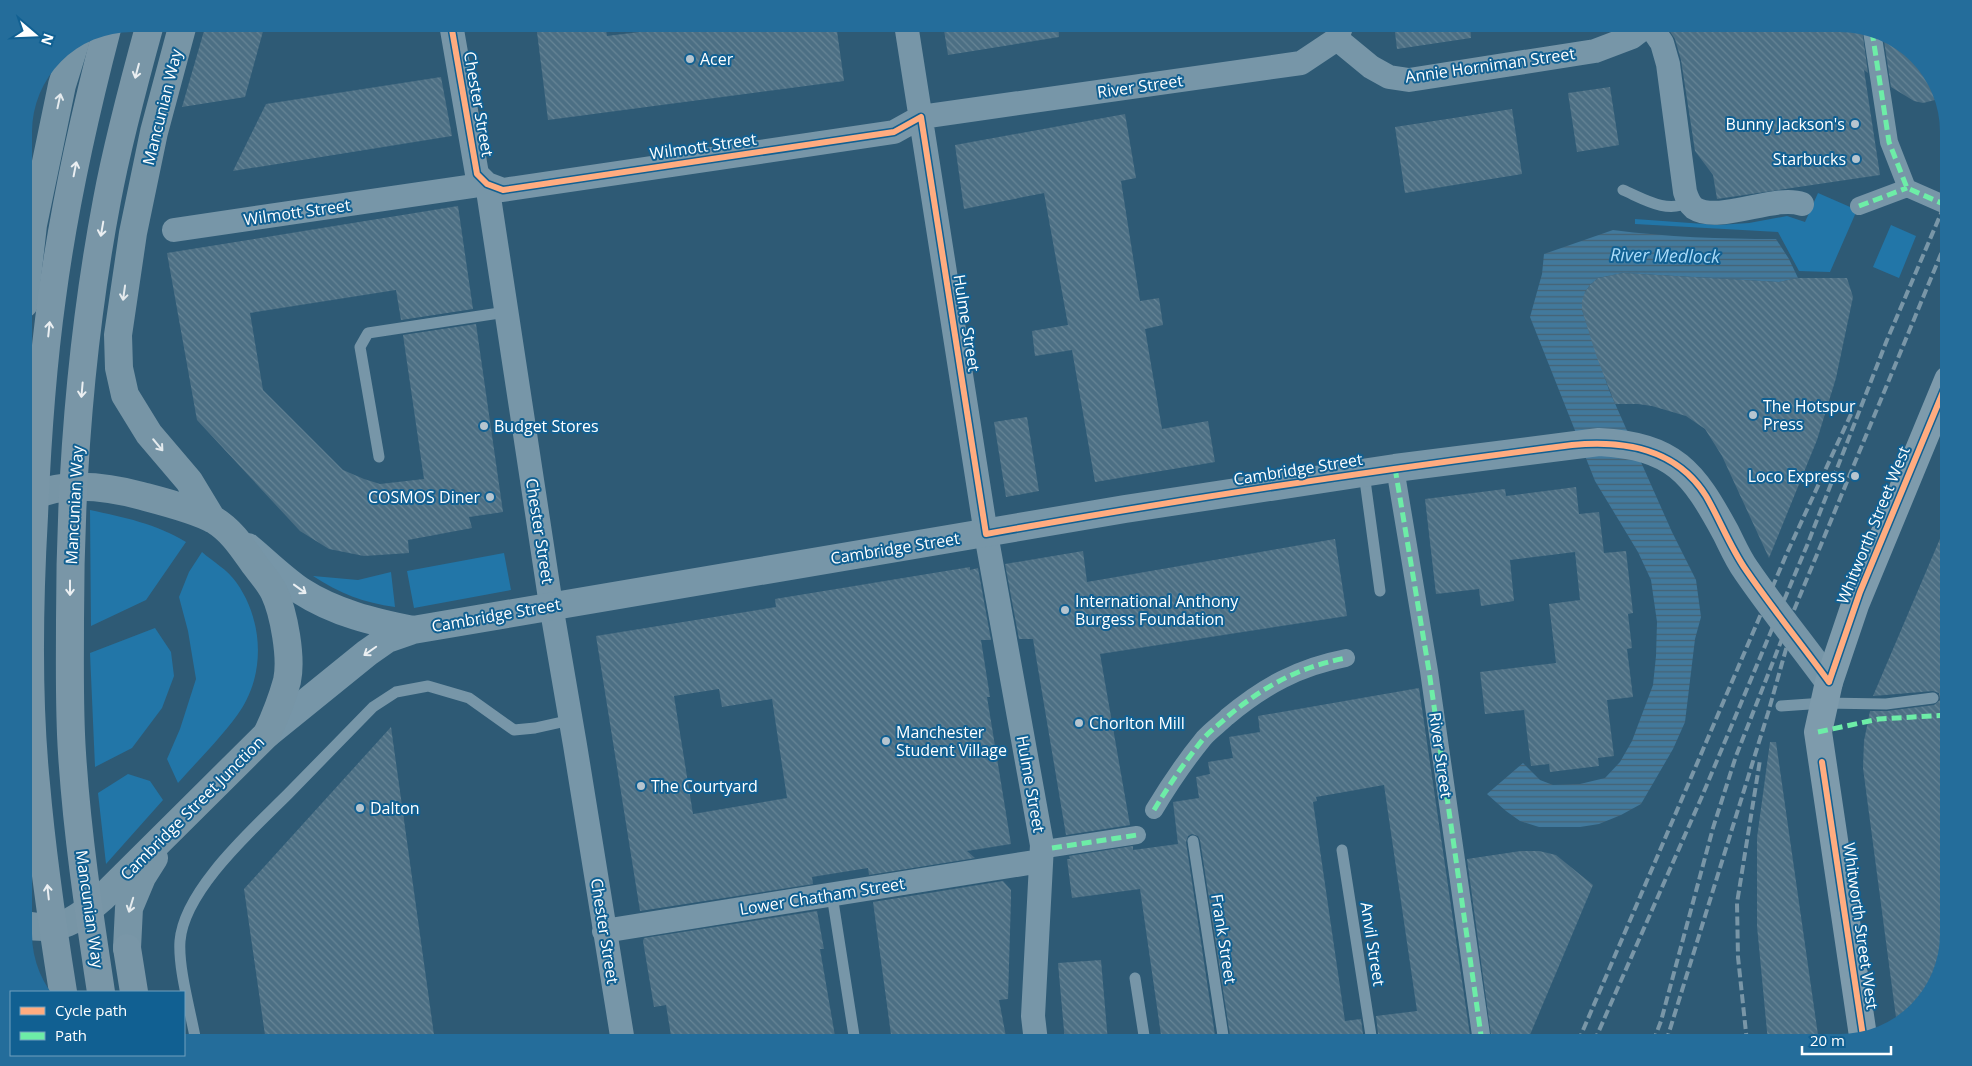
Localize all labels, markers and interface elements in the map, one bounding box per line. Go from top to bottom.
north arrow [10,10,60,60]
text: N [37,31,59,48]
street label: Annie Horniman Street [1404,42,1577,88]
street label: Mancunian Way [137,46,187,167]
place label: Acer [700,48,734,70]
street label: Chester Street [459,50,499,159]
marker: Acer [684,53,696,65]
one-way arrow [132,62,142,78]
street label: River Street [1096,69,1185,103]
one-way arrow [55,93,64,109]
place label: Bunny Jackson's [1726,113,1845,135]
marker: Bunny Jackson's [1849,118,1861,130]
street label: Wilmott Street [648,128,758,164]
place label: Starbucks [1773,148,1846,170]
marker: Starbucks [1850,153,1862,165]
one-way arrow [71,161,80,177]
street label: Wilmott Street [242,194,352,230]
one-way arrow [97,221,107,237]
water label: River Medlock [1610,242,1721,268]
street label: Hulme Street [948,273,986,374]
one-way arrow [119,285,129,301]
one-way arrow [44,321,54,337]
one-way arrow [77,382,87,398]
place label: The Hotspur Press [1763,395,1856,435]
marker: The Hotspur Press [1747,409,1759,421]
place label: Budget Stores [494,415,599,437]
marker: Budget Stores [478,420,490,432]
one-way arrow [153,438,164,451]
street label: Whitworth Street West [1831,442,1915,607]
street label: Mancunian Way [60,444,88,565]
street label: Cambridge Street [1232,448,1364,490]
place label: Loco Express [1748,465,1845,487]
marker: Loco Express [1849,470,1861,482]
street label: Chester Street [521,477,559,586]
place label: COSMOS Diner [368,486,480,508]
marker: COSMOS Diner [484,491,496,503]
street label: Cambridge Street [829,527,961,569]
one-way arrow [65,579,75,595]
one-way arrow [293,584,307,594]
place label: International Anthony Burgess Foundation [1075,590,1239,630]
street label: Cambridge Street [430,593,562,637]
marker: International Anthony Burgess Foundation [1059,604,1071,616]
one-way arrow [363,646,377,656]
street label: River Street [1424,711,1458,800]
place label: Chorlton Mill [1089,712,1185,734]
marker: Chorlton Mill [1073,717,1085,729]
place label: Manchester Student Village [896,721,1007,761]
street label: Cambridge Street Junction [115,731,269,885]
street label: Hulme Street [1012,734,1050,835]
marker: Manchester Student Village [880,735,892,747]
place label: The Courtyard [651,775,758,797]
marker: The Courtyard [635,780,647,792]
place label: Dalton [370,797,420,819]
marker: Dalton [354,802,366,814]
street label: Whitworth Street West [1838,841,1884,1011]
street label: Mancunian Way [71,849,109,970]
street label: Lower Chatham Street [738,872,906,920]
street label: Chester Street [586,877,624,986]
one-way arrow [43,884,53,900]
street label: Frank Street [1206,892,1242,986]
one-way arrow [126,897,136,913]
street label: Anvil Street [1355,900,1391,988]
legend [10,991,185,1056]
text: Cycle path [55,1000,127,1020]
scale bar [1802,1024,1891,1056]
text: Path [55,1025,87,1045]
text: 20 m [1810,1030,1845,1050]

